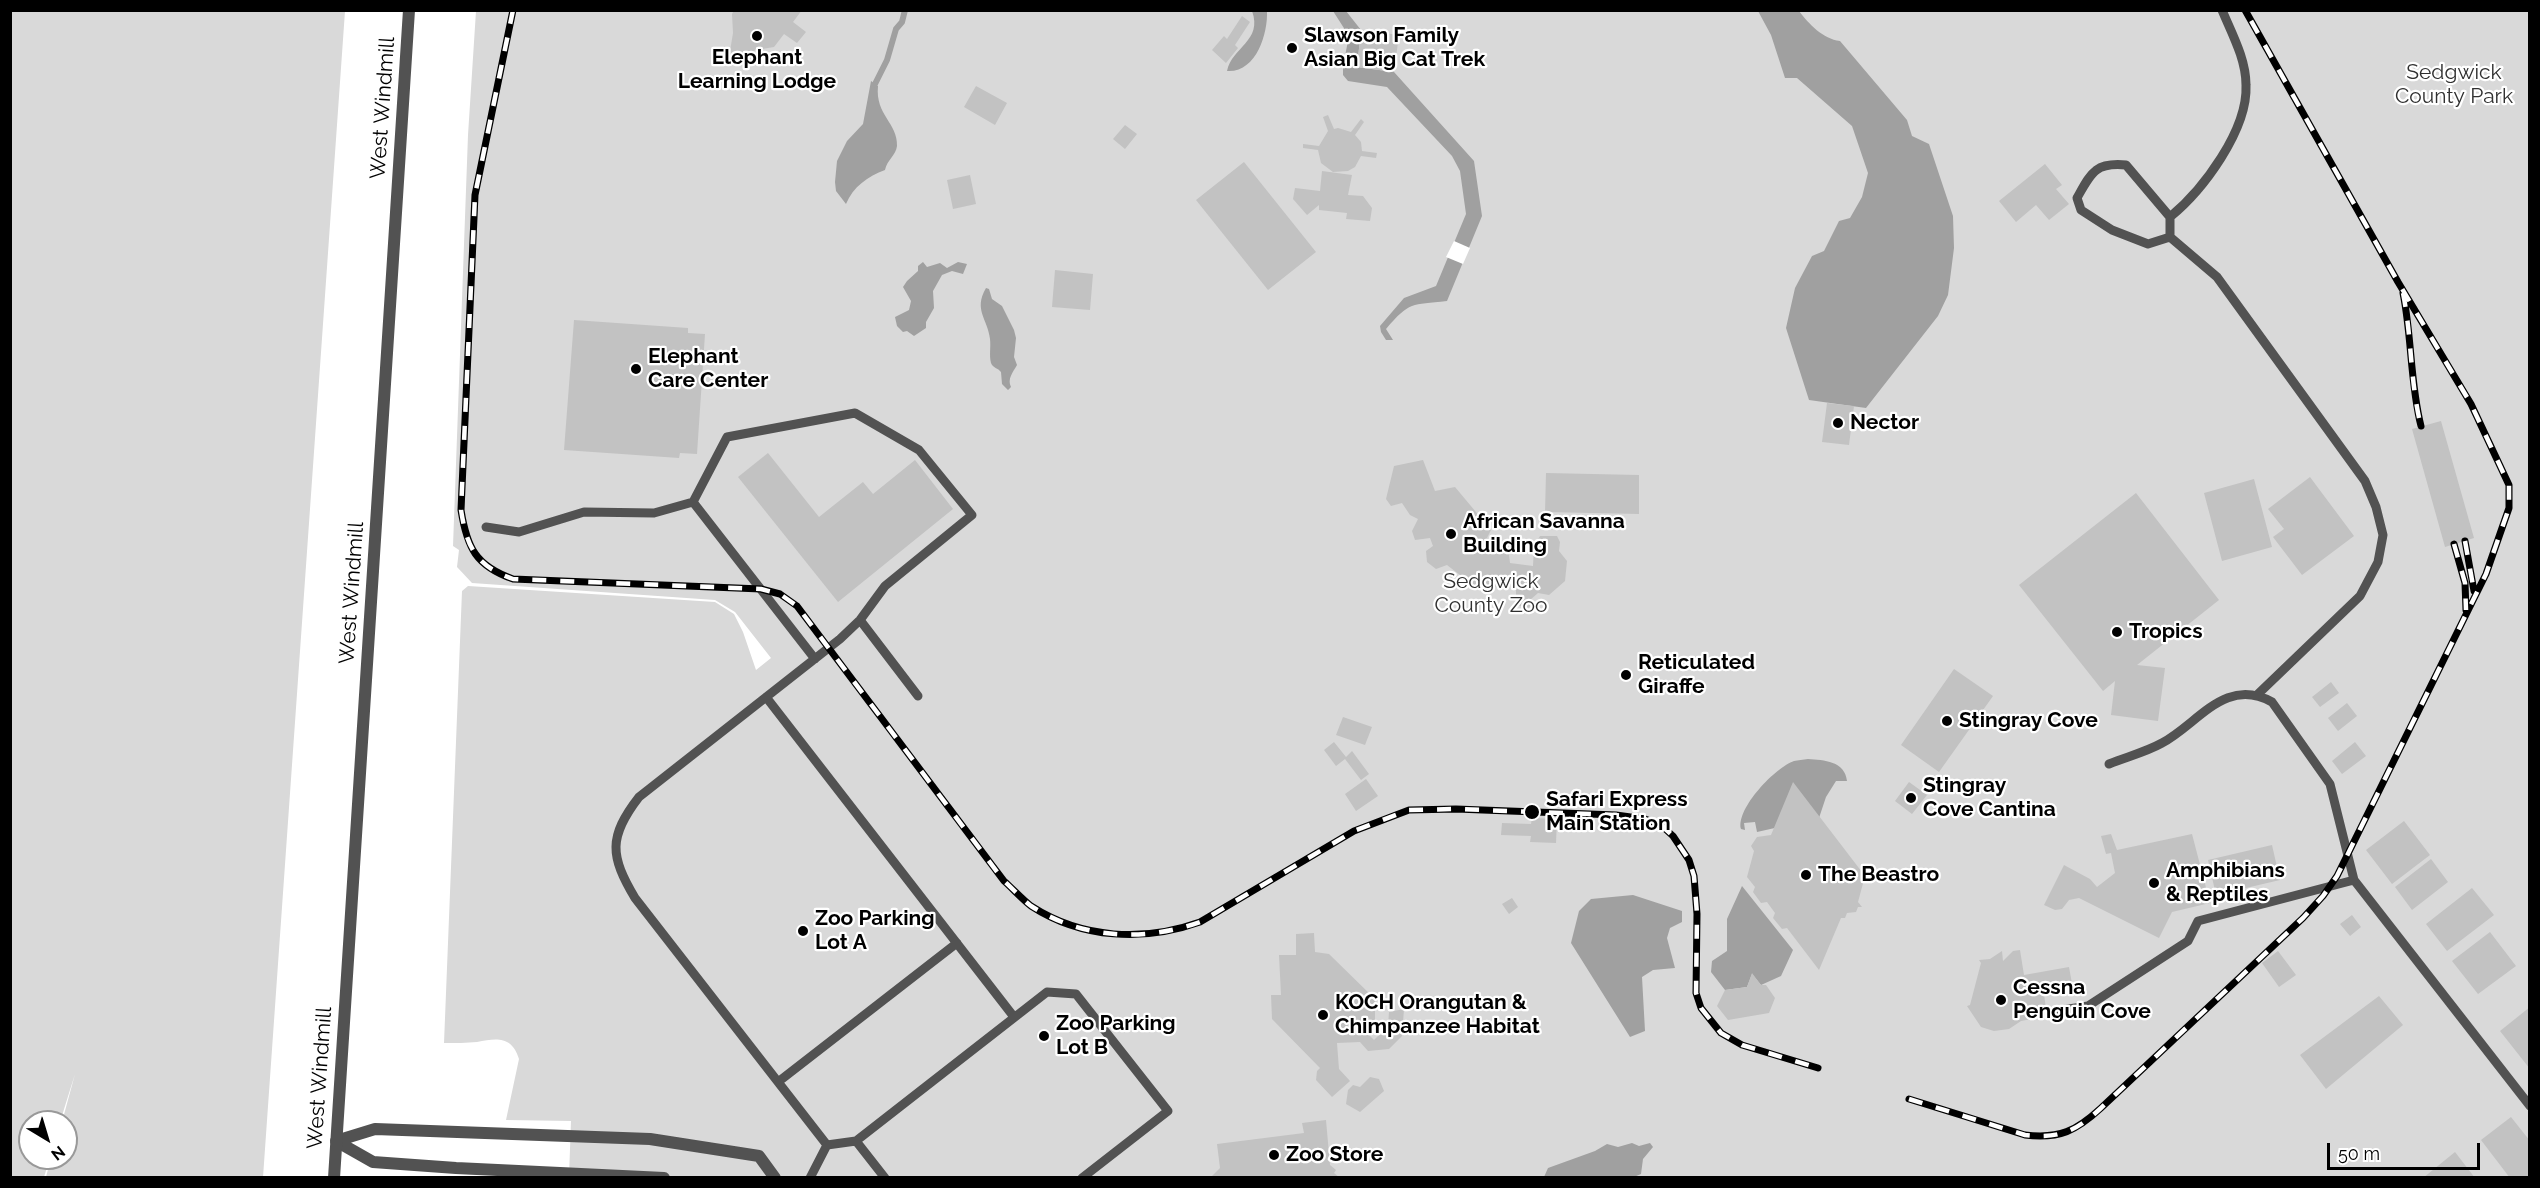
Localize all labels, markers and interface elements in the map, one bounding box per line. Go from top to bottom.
place label: Slawson Family Asian Big Cat Trek [1304,23,1485,73]
marker: Elephant Learning Lodge [750,29,764,43]
street label: West Windmill [365,36,401,180]
marker: Slawson Family Asian Big Cat Trek [1285,41,1299,55]
place label: Elephant Learning Lodge [678,45,836,95]
park label: Sedgwick County Park [2395,60,2513,110]
place label: Elephant Care Center [648,344,768,394]
marker: Elephant Care Center [629,362,643,376]
place label: Nector [1850,410,1919,436]
marker: Nector [1831,416,1845,430]
place label: African Savanna Building [1463,509,1625,559]
street label: West Windmill [334,521,370,665]
marker: African Savanna Building [1444,527,1458,541]
park label: Sedgwick County Zoo [1434,569,1548,619]
place label: Tropics [2129,619,2203,645]
marker: Tropics [2110,625,2124,639]
place label: Reticulated Giraffe [1638,650,1755,700]
marker: Reticulated Giraffe [1619,668,1633,682]
place label: Stingray Cove [1959,708,2098,734]
marker: Stingray Cove [1940,714,1954,728]
place label: Stingray Cove Cantina [1923,773,2056,823]
place label: Safari Express Main Station [1546,787,1688,837]
marker: Stingray Cove Cantina [1904,791,1918,805]
marker: Safari Express Main Station [1523,803,1541,821]
place label: Amphibians & Reptiles [2166,858,2285,908]
place label: The Beastro [1818,862,1939,888]
marker: The Beastro [1799,868,1813,882]
marker: Amphibians & Reptiles [2147,876,2161,890]
place label: Zoo Parking Lot A [815,906,935,956]
marker: Zoo Parking Lot A [796,924,810,938]
place label: Cessna Penguin Cove [2013,975,2151,1025]
place label: KOCH Orangutan & Chimpanzee Habitat [1335,990,1540,1040]
marker: Cessna Penguin Cove [1994,993,2008,1007]
street label: West Windmill [302,1006,338,1150]
marker: KOCH Orangutan & Chimpanzee Habitat [1316,1008,1330,1022]
place label: Zoo Parking Lot B [1056,1011,1176,1061]
marker: Zoo Parking Lot B [1037,1029,1051,1043]
north arrow [18,1110,78,1170]
scale bar [2330,1131,2483,1169]
text: N [47,1142,69,1164]
place label: Zoo Store [1286,1142,1383,1168]
text: 50 m [2338,1143,2380,1164]
marker: Zoo Store [1267,1148,1281,1162]

